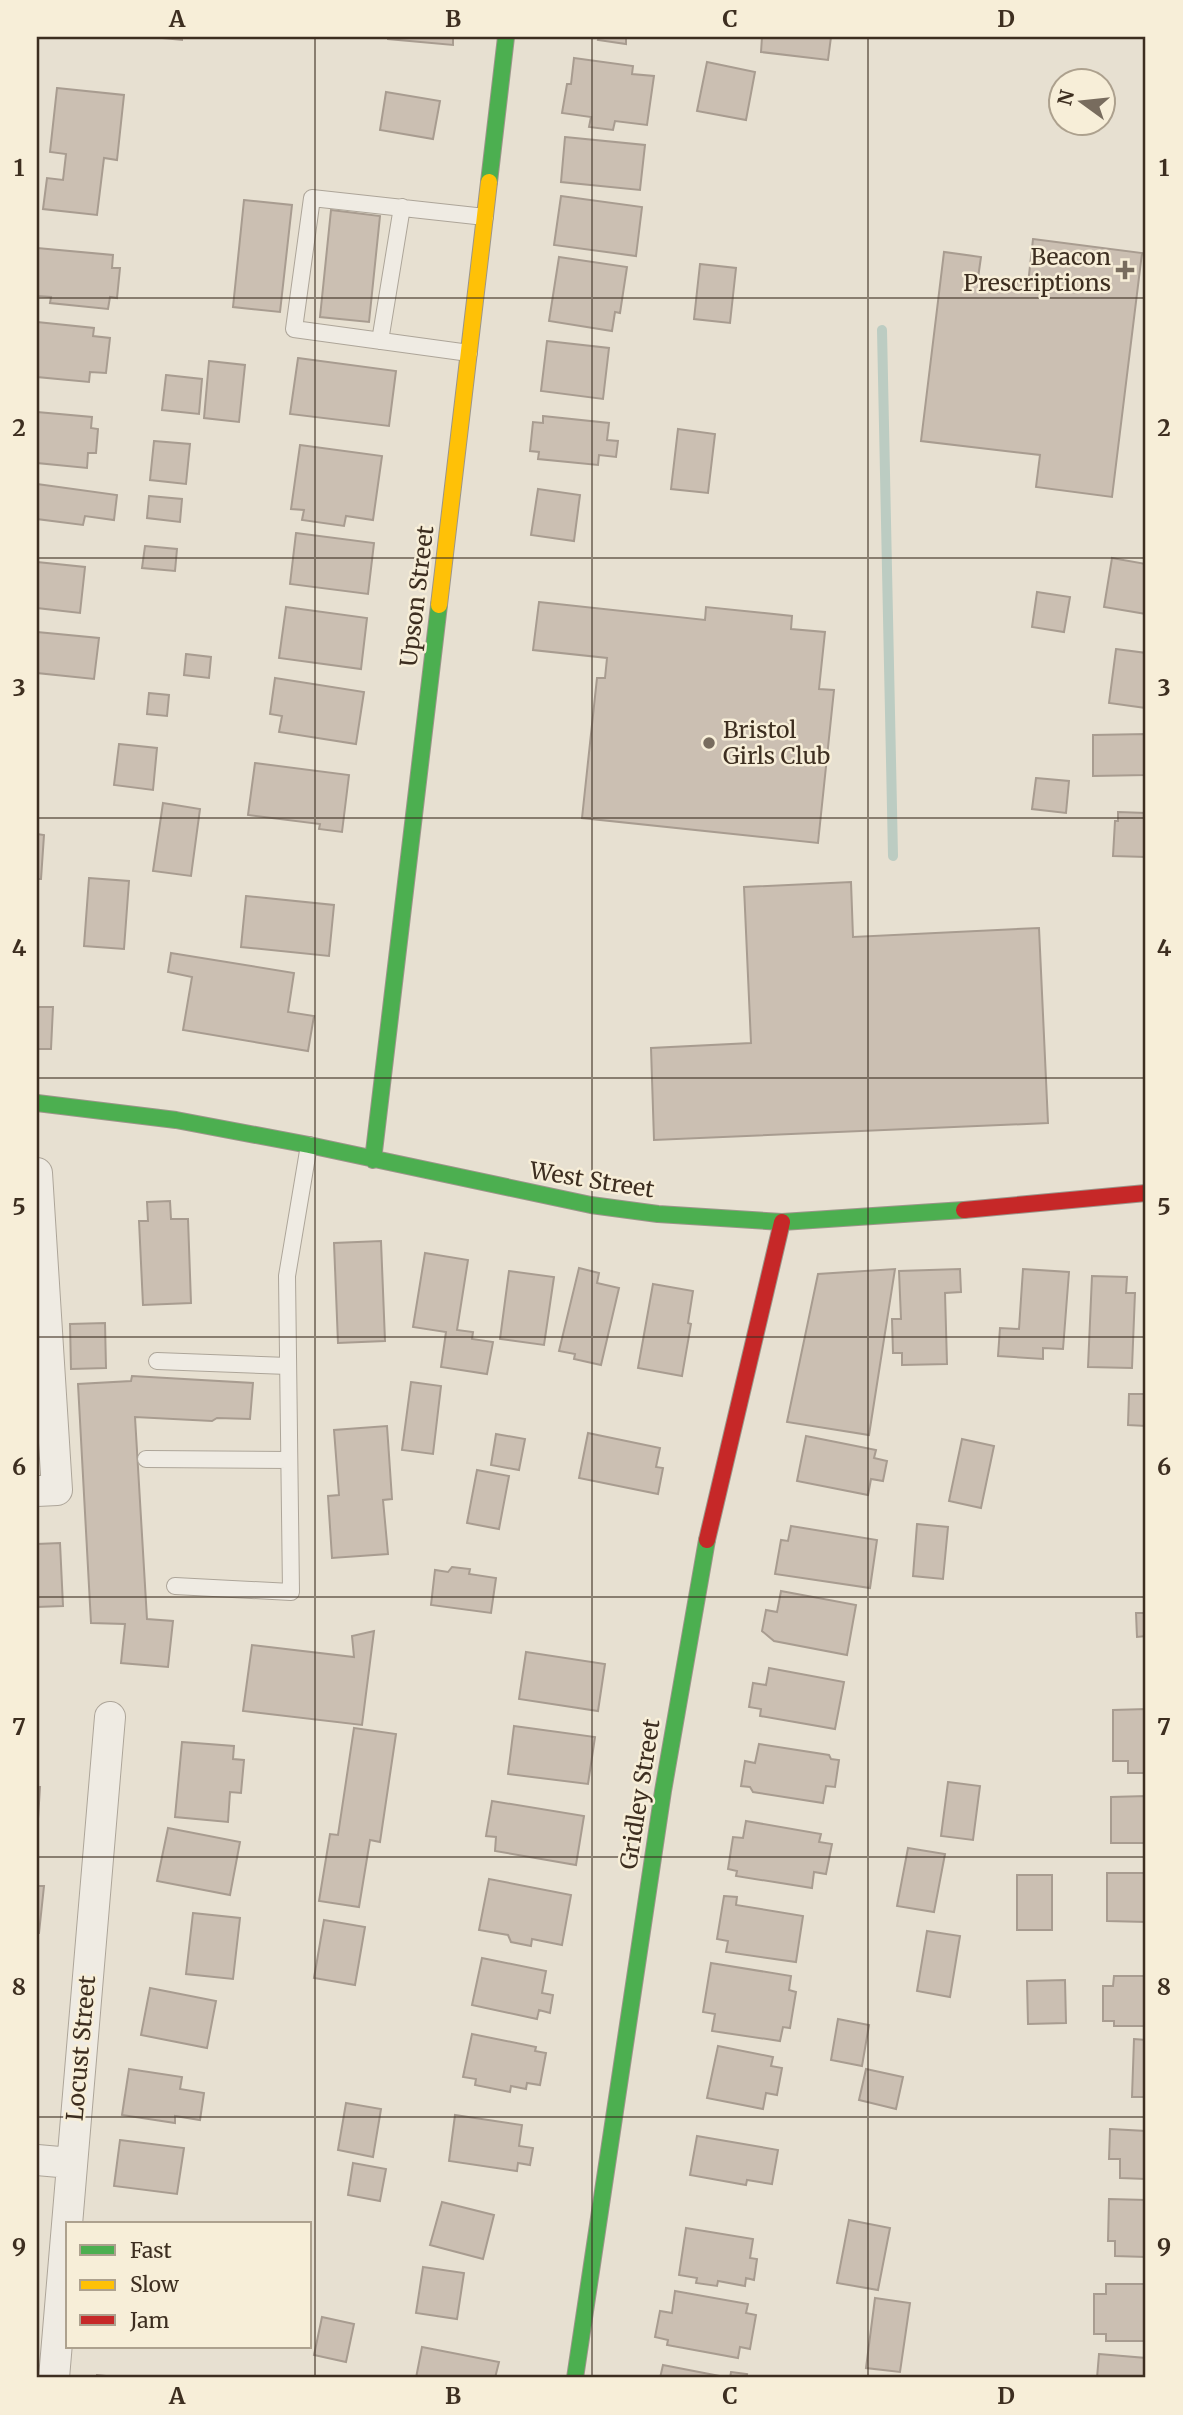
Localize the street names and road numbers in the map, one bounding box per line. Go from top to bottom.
street label: Upson Street [393,524,440,668]
street label: West Street [527,1155,656,1204]
street label: Gridley Street [613,1717,666,1871]
street label: Locust Street [60,1974,101,2122]

